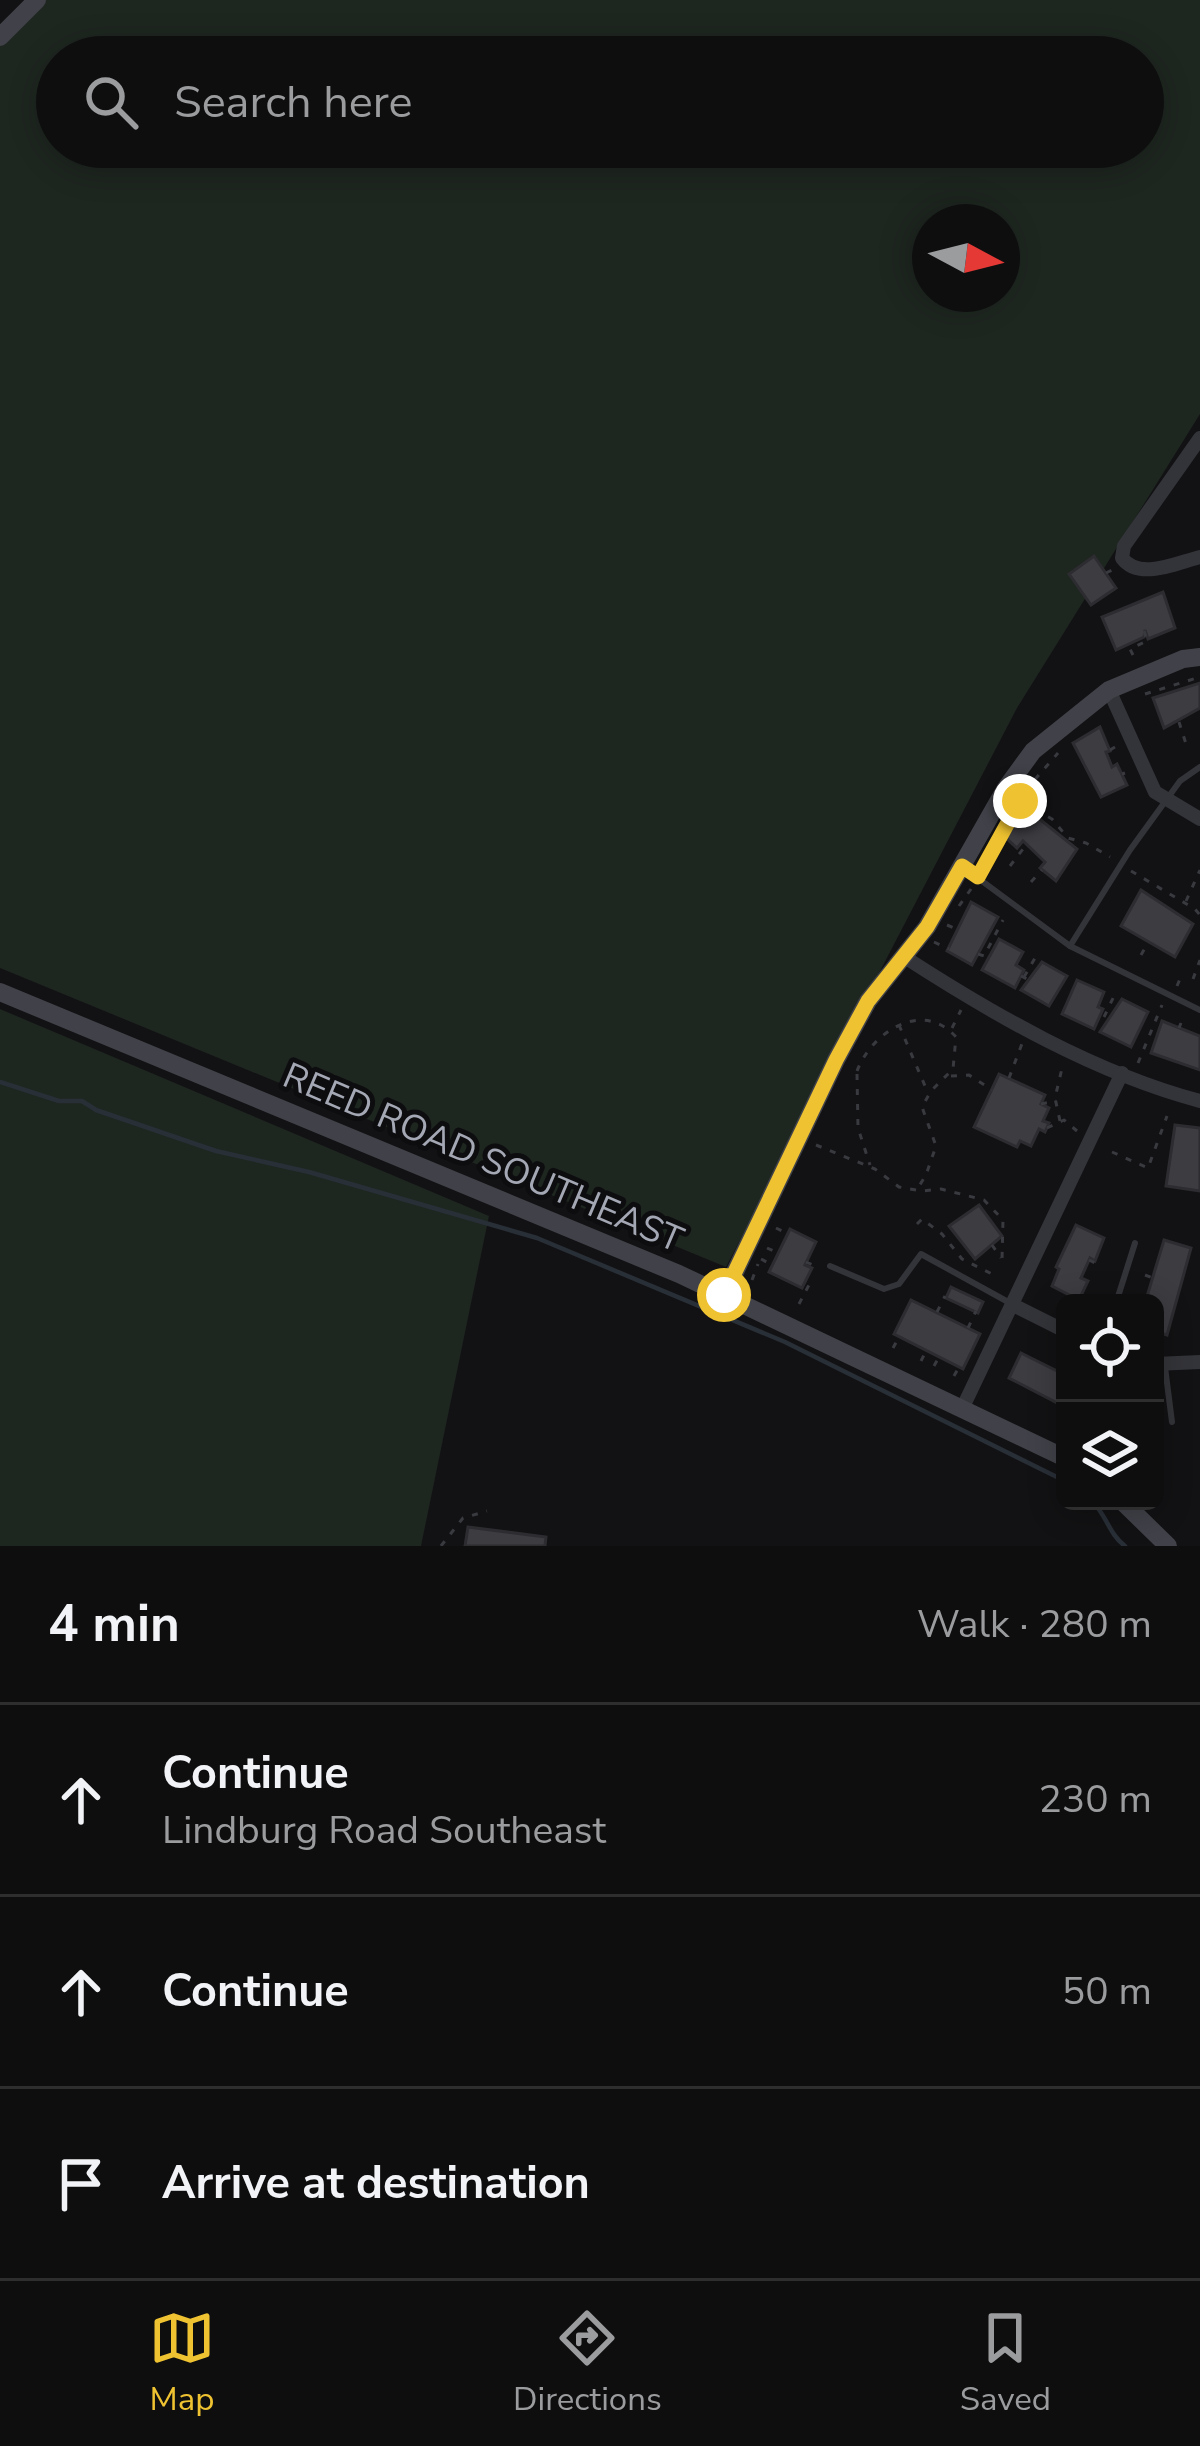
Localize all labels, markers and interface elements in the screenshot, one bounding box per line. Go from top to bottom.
search box [36,36,1164,168]
icon: search [78,69,144,135]
text: Search here [174,72,413,133]
north arrow [912,204,1020,312]
route end [993,774,1047,828]
street label: REED ROAD SOUTHEAST [275,1051,691,1265]
route start [697,1268,751,1322]
map controls [1056,1294,1164,1510]
button: locate [1056,1294,1164,1402]
button: layers [1056,1402,1164,1510]
text: 4 min [48,1589,180,1659]
text: Walk · 280 m [917,1598,1152,1651]
text: Continue [162,1743,349,1804]
icon: ahead [48,1767,114,1833]
text: 230 m [1038,1773,1152,1826]
text: Lindburg Road Southeast [162,1804,606,1857]
icon: ahead [48,1959,114,2025]
text: Continue [162,1961,349,2022]
text: 50 m [1062,1965,1152,2018]
icon: arrive [48,2151,114,2217]
text: Arrive at destination [162,2153,590,2214]
tab: Map [149,2305,215,2422]
tab: Directions [513,2305,662,2422]
tab: Saved [960,2305,1051,2422]

